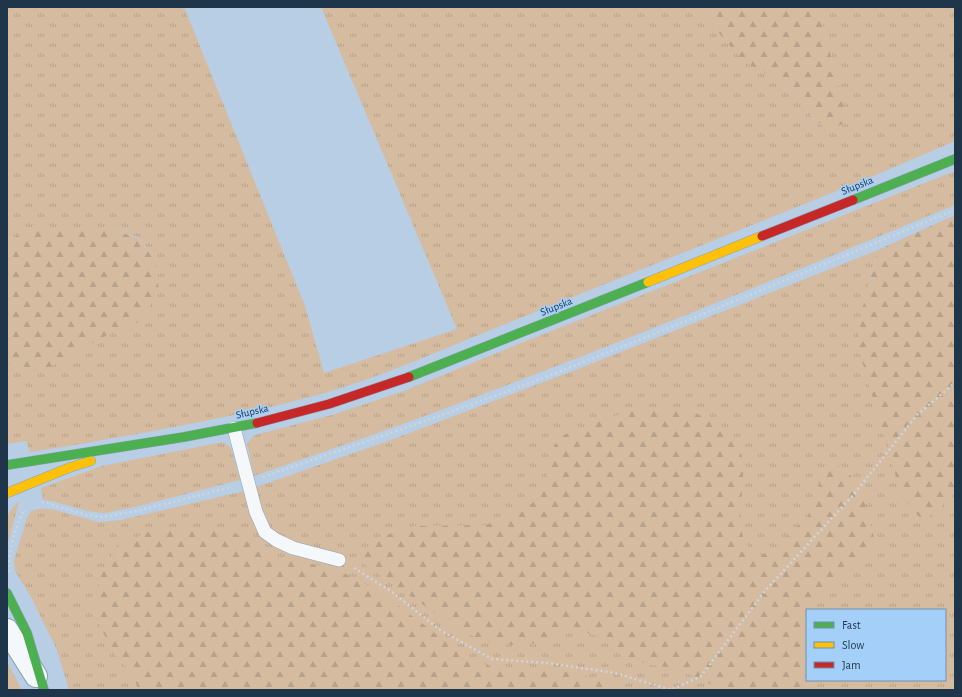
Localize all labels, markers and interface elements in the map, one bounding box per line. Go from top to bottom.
street label: Słupska [840,174,875,197]
street label: Słupska [539,295,574,318]
street label: Słupska [235,402,270,421]
legend [806,609,946,681]
text: Fast [842,619,861,631]
text: Slow [842,639,864,651]
text: Jam [842,659,861,671]

